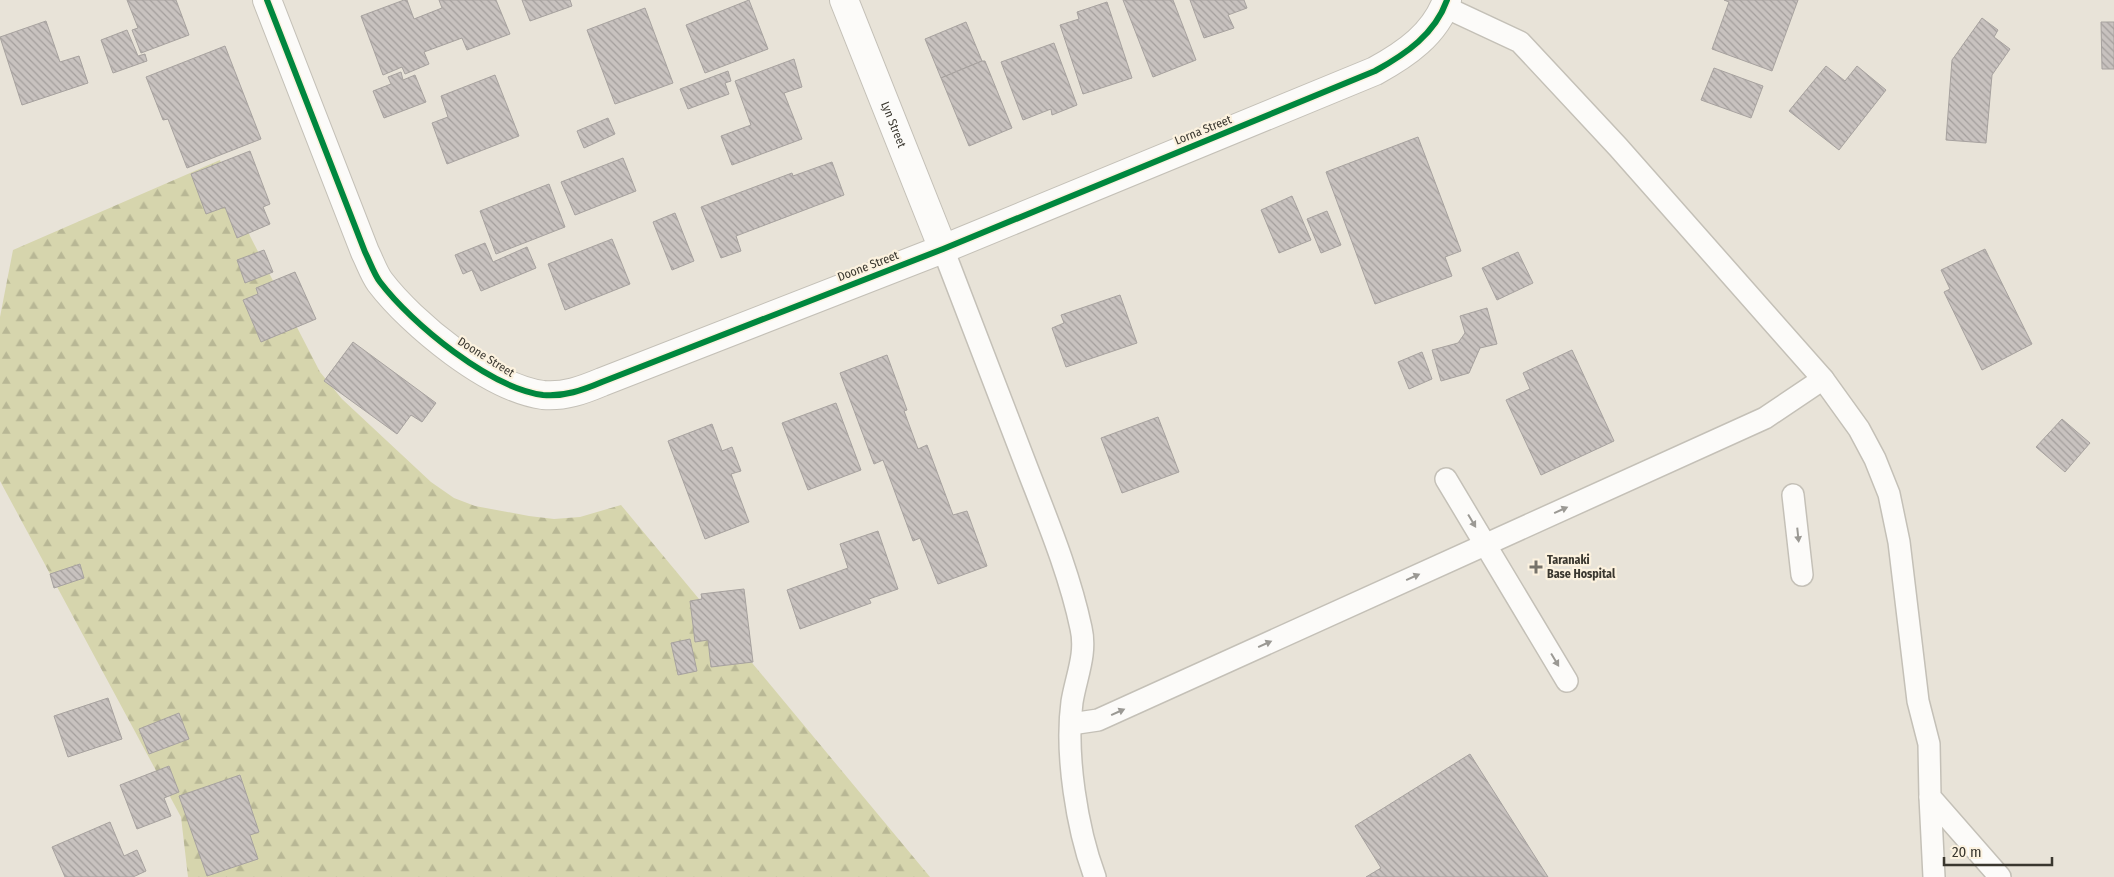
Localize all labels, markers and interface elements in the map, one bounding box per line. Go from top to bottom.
street label: Lyn Street [878,99,909,150]
street label: Lorna Street [1173,112,1234,148]
street label: Doone Street [836,248,901,284]
street label: Doone Street [455,334,517,380]
one-way arrow [1554,506,1568,514]
one-way arrow [1467,514,1476,527]
one-way arrow [1794,528,1802,544]
place label: Taranaki Base Hospital [1547,553,1616,581]
marker: Taranaki Base Hospital [1529,560,1543,574]
one-way arrow [1406,573,1421,582]
one-way arrow [1258,640,1273,649]
one-way arrow [1550,654,1559,667]
one-way arrow [1110,707,1125,716]
scale bar [1944,834,2052,866]
text: 20 m [1952,843,1982,861]

